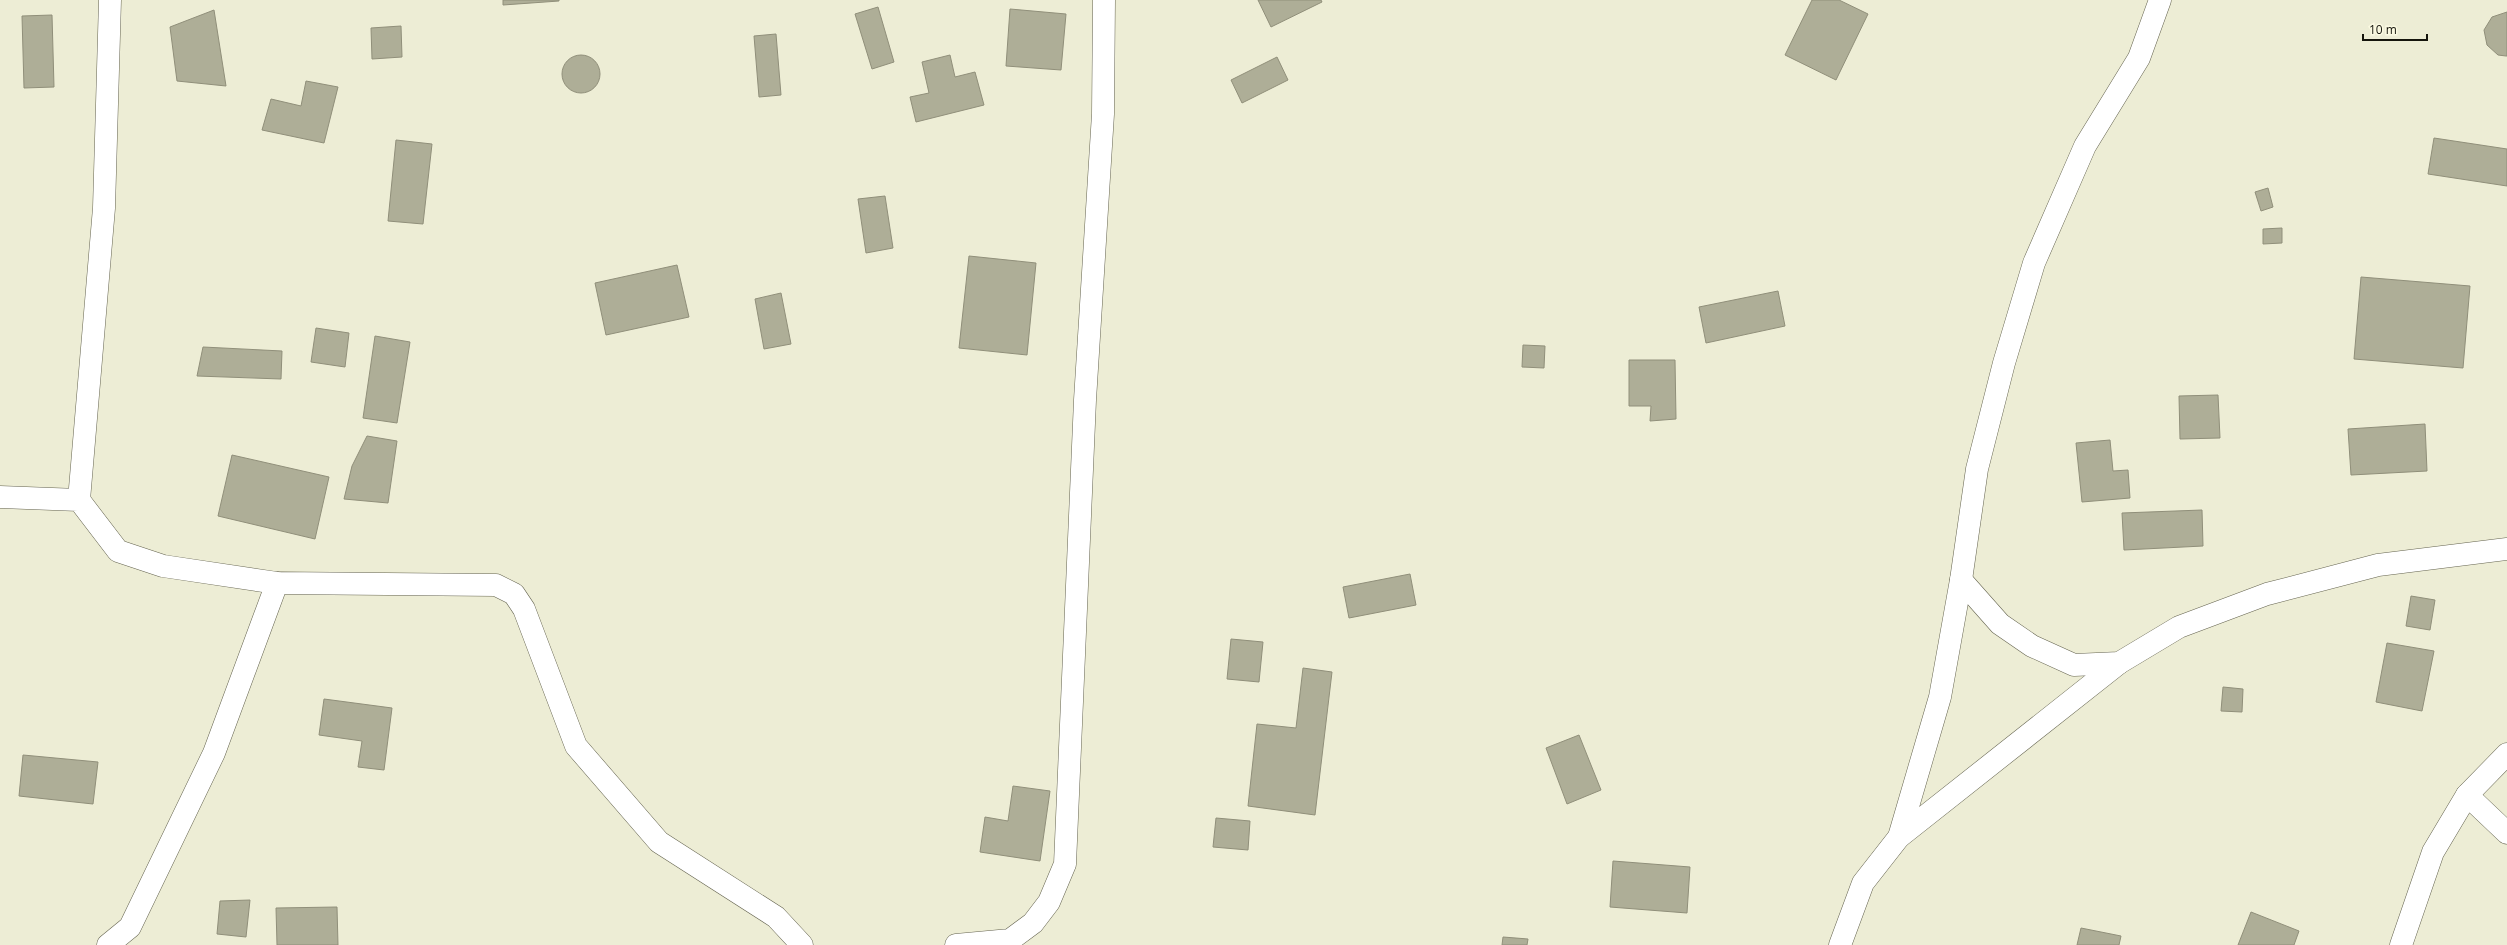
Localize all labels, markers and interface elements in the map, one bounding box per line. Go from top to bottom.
scale bar [2363,16,2427,42]
text: 10 m [2369,21,2397,38]

